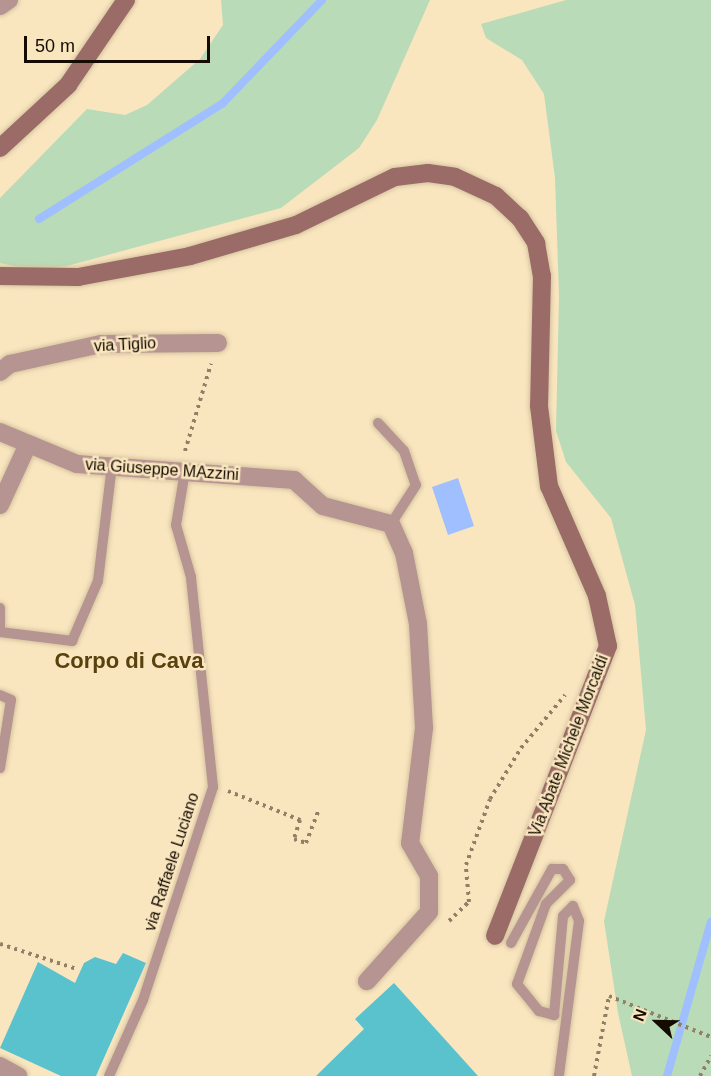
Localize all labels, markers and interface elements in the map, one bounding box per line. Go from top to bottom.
scale bar [27,24,213,62]
text: 50 m [35,36,75,56]
street label: via Tiglio [93,334,157,356]
street label: via Giuseppe MAzzini [85,455,239,485]
district label: Corpo di Cava [54,648,204,674]
street label: Via Abate Michele Morcaldi [525,652,613,840]
street label: via Raffaele Luciano [141,790,203,934]
north arrow [627,992,687,1052]
text: N [630,1007,650,1024]

